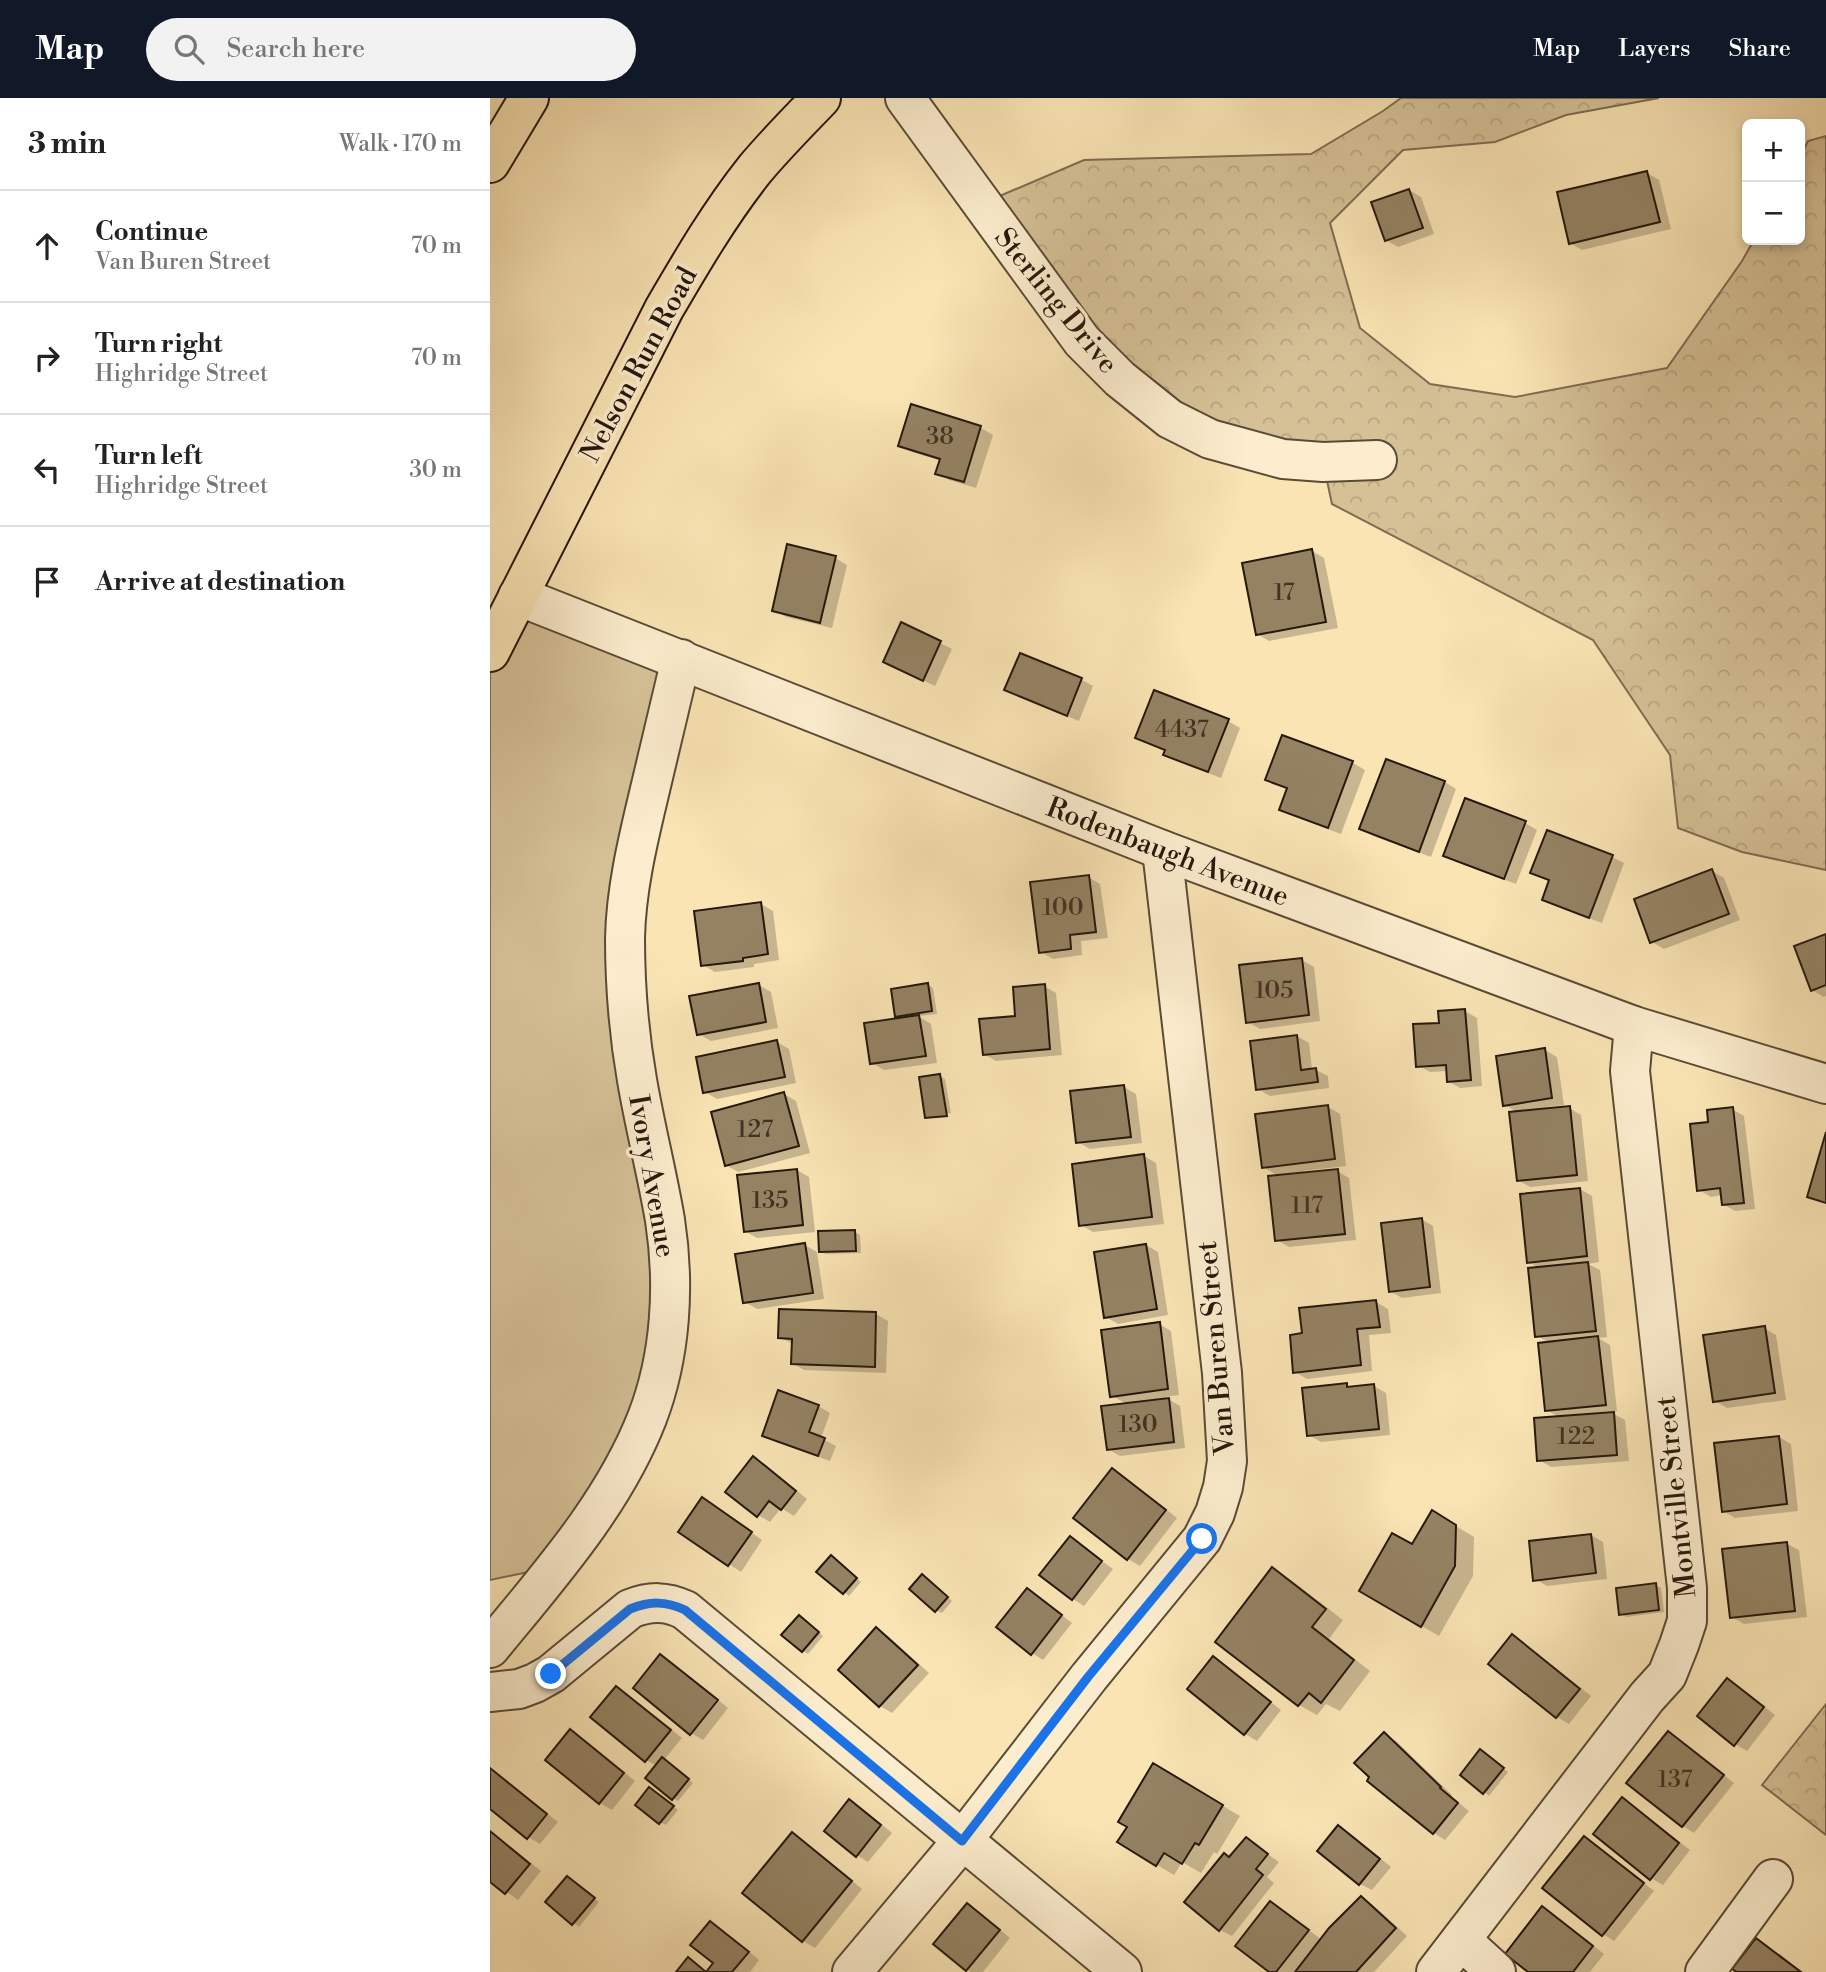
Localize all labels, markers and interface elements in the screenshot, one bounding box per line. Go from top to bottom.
search box [146,18,636,81]
text: Map [35,29,104,70]
icon: search [170,30,208,68]
text: Search here [226,33,365,65]
text: Map [1533,34,1580,64]
text: Layers [1618,34,1690,64]
text: Share [1728,34,1791,64]
map controls [1742,119,1805,245]
button: + [1742,119,1805,182]
text: 3 min [28,125,106,163]
text: Walk · 170 m [339,130,462,158]
button: − [1742,182,1805,245]
text: Continue [95,216,208,248]
street label: Sterling Drive [986,221,1125,381]
icon: ahead [28,227,66,265]
text: 70 m [411,232,462,260]
text: Van Buren Street [95,248,271,276]
street label: Nelson Run Road [573,261,706,468]
text: Turn right [95,328,223,360]
icon: right [28,339,66,377]
text: 70 m [411,344,462,372]
text: Highridge Street [95,360,268,388]
house number: 38 [926,422,954,452]
text: Turn left [95,440,203,472]
icon: left [28,451,66,489]
text: 30 m [409,456,462,484]
text: Highridge Street [95,472,268,500]
icon: arrive [28,563,66,601]
text: Arrive at destination [95,566,345,598]
house number: 17 [1273,578,1295,608]
house number: 4437 [1155,715,1209,745]
street label: Rodenbaugh Avenue [1041,790,1294,915]
house number: 100 [1042,893,1084,923]
house number: 105 [1255,976,1293,1006]
street label: Ivory Avenue [620,1092,683,1260]
house number: 127 [737,1115,773,1145]
house number: 135 [752,1186,788,1216]
house number: 117 [1291,1191,1323,1221]
street label: Van Buren Street [1190,1239,1243,1457]
street label: Montville Street [1648,1394,1704,1600]
house number: 130 [1118,1410,1158,1440]
house number: 122 [1557,1422,1595,1452]
route start [1186,1523,1217,1554]
route end [535,1658,566,1689]
house number: 137 [1657,1765,1693,1795]

